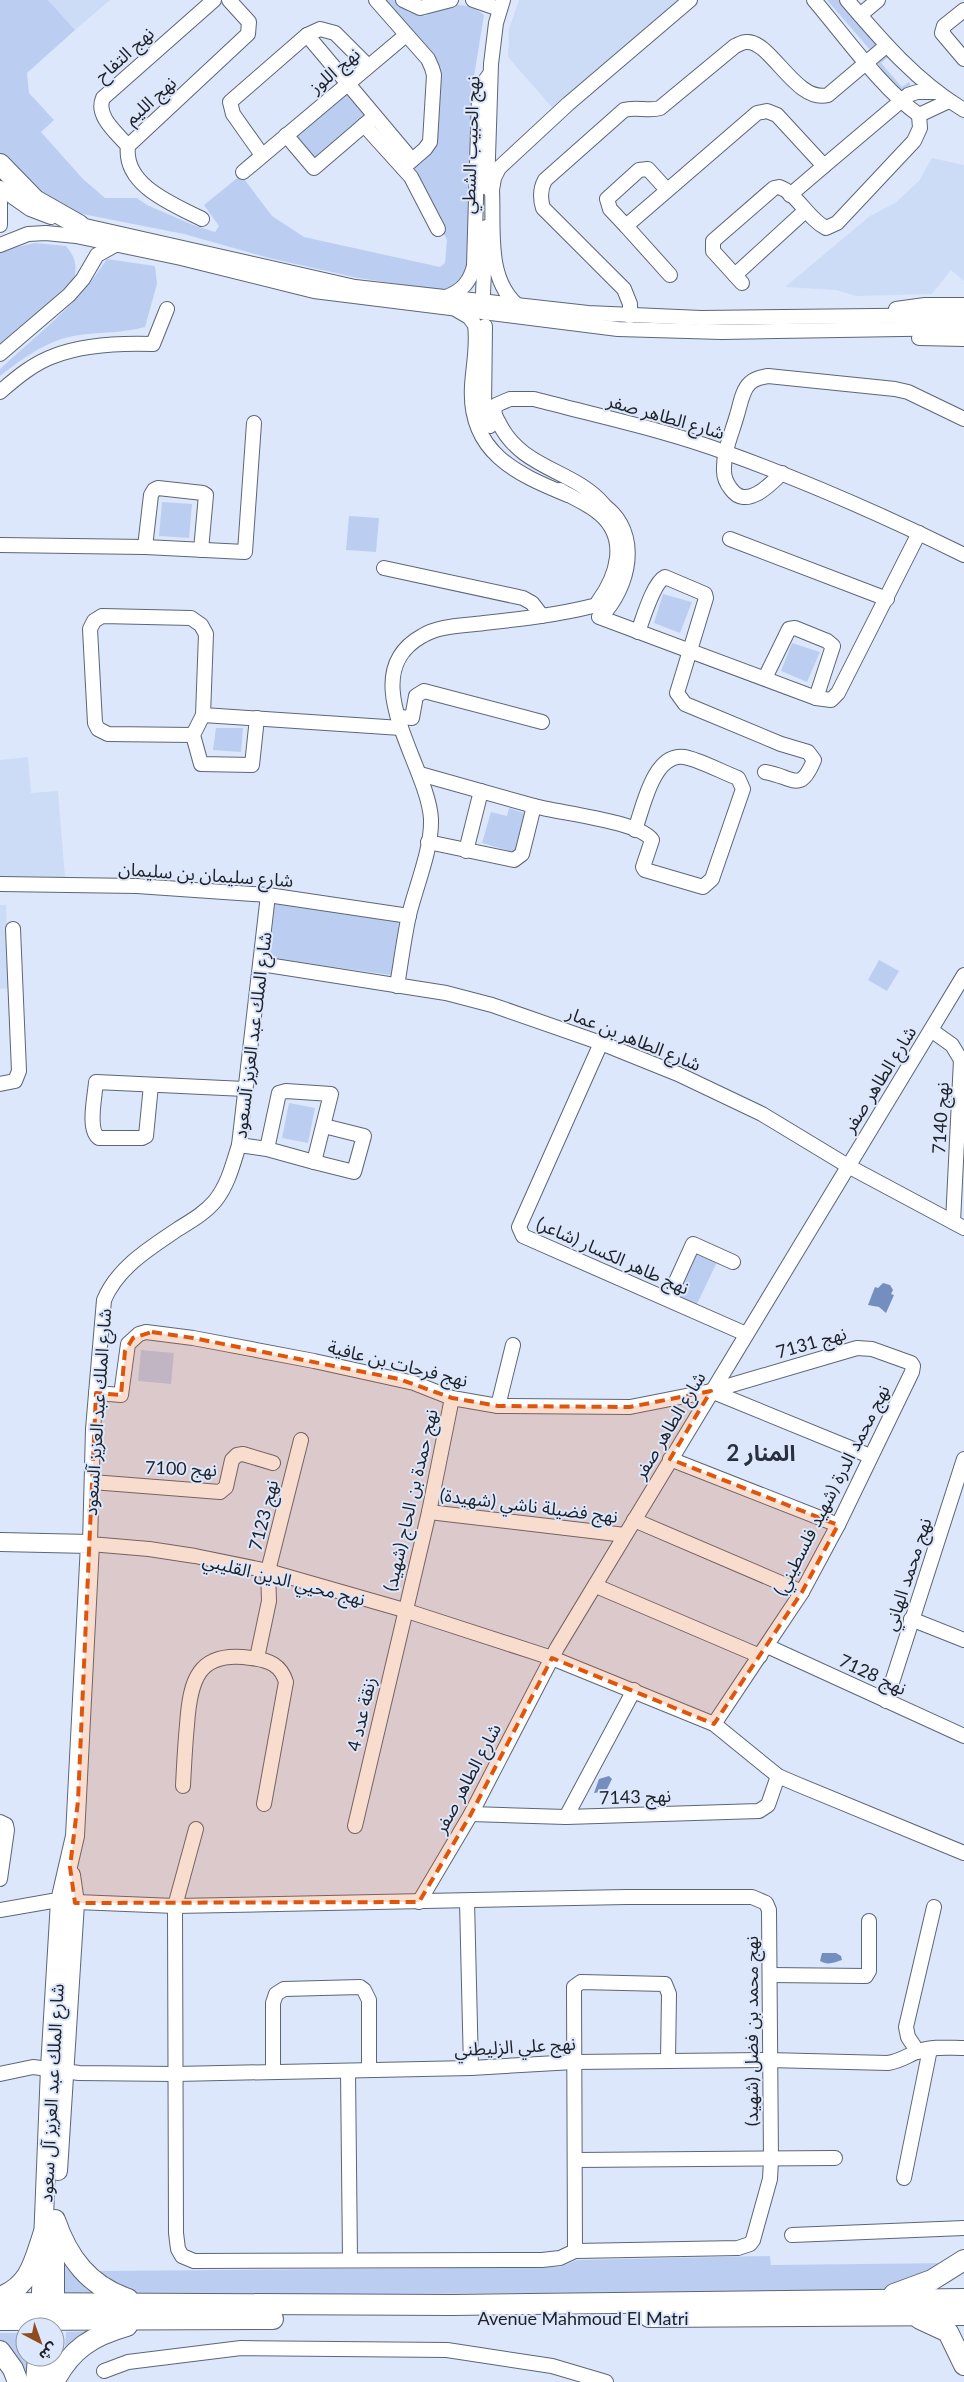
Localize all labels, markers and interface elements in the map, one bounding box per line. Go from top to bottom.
street label: نهج التفاح [90,22,160,88]
street label: نهج اللوز [303,42,366,101]
street label: نهج الليم [120,71,182,131]
street label: نهج الحبيب الشطي [457,76,487,215]
street label: شارع الطاهر صفر [603,388,727,447]
street label: شارع سليمان بن سليمان [118,857,294,895]
street label: شارع الملك عبد العزيز آلسعود [228,931,280,1140]
street label: شارع الطاهر بن عمار [561,1001,704,1079]
street label: شارع الطاهر صفر [837,1022,924,1139]
street label: نهج 7140 [927,1081,956,1155]
street label: نهج طاهر الكسار (شاعر) [532,1211,693,1301]
street label: شارع الملك عبد العزيز آلسعود [79,1308,119,1517]
street label: نهج 7131 [773,1321,849,1365]
street label: نهج فرحات بن عافية [325,1335,470,1394]
street label: شارع الطاهر صفر [628,1367,713,1485]
street label: نهج محمد الدرة (شهيد فلسطيني) [768,1381,897,1600]
street label: نهج حمدة بن الحاج (شهيد) [378,1407,445,1594]
district label: المنار 2 [727,1439,795,1467]
street label: نهج 7100 [145,1456,217,1483]
street label: نهج 7123 [244,1477,285,1553]
street label: نهج فضيلة ناشي (شهيدة) [438,1483,619,1530]
street label: نهج محمد الهاني [878,1515,939,1634]
street label: نهج محيي الدين القليبي [200,1548,368,1613]
street label: نهج 7128 [834,1649,910,1702]
street label: زنقة عدد 4 [342,1675,381,1753]
street label: شارع الطاهر صفر [428,1719,509,1839]
street label: نهج 7143 [599,1784,671,1811]
street label: نهج محمد بن فضل (شهيد) [740,1936,765,2126]
street label: شارع الملك عبد العزيز آل سعود [34,1983,72,2203]
street label: نهج علي الزليطني [454,2032,577,2063]
street label: Avenue Mahmoud El Matri [477,2307,689,2329]
north arrow [15,2317,65,2367]
text: ش [36,2339,62,2365]

